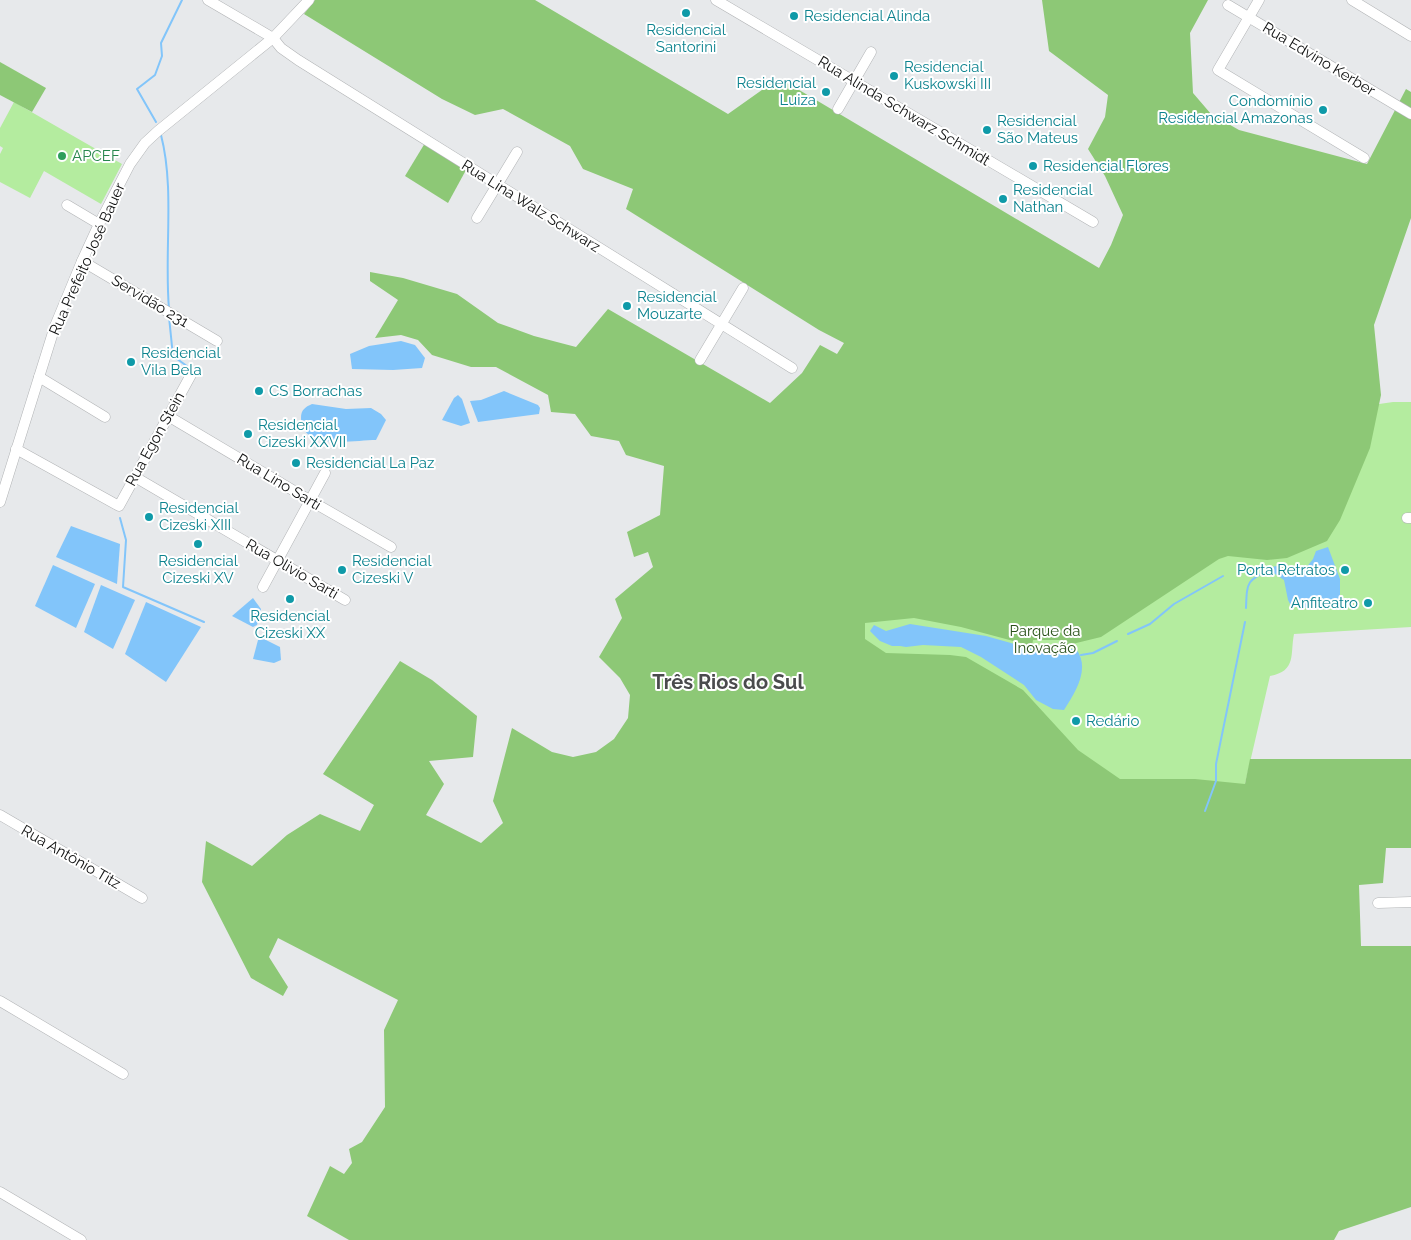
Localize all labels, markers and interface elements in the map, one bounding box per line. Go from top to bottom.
marker: Residencial Santorini [680,7,692,19]
place label: Residencial Alinda [804,7,930,25]
marker: Residencial Alinda [788,10,800,22]
street label: Rua Edvino Kerber [1259,18,1379,100]
place label: Residencial Santorini [646,21,727,56]
street label: Rua Alinda Schwarz Schmidt [815,52,993,170]
place label: Residencial Kuskowski III [904,58,991,93]
marker: Residencial Kuskowski III [888,70,900,82]
place label: Residencial Luiza [736,74,817,109]
marker: Residencial Luiza [820,86,832,98]
place label: Condomínio Residencial Amazonas [1158,92,1313,127]
marker: Condomínio Residencial Amazonas [1317,104,1329,116]
place label: Residencial São Mateus [997,112,1078,147]
marker: Residencial São Mateus [981,124,993,136]
place label: APCEF [72,147,120,165]
marker: APCEF [56,150,68,162]
street label: Rua Lina Walz Schwarz [458,156,604,256]
place label: Residencial Flores [1043,157,1169,175]
marker: Residencial Flores [1027,160,1039,172]
street label: Rua Prefeito José Bauer [45,179,129,338]
place label: Residencial Nathan [1013,181,1093,216]
marker: Residencial Nathan [997,193,1009,205]
street label: Servidão 231 [108,271,192,331]
place label: Residencial Mouzarte [637,288,717,323]
marker: Residencial Mouzarte [621,300,633,312]
place label: Residencial Vila Bela [141,344,221,379]
marker: Residencial Vila Bela [125,356,137,368]
place label: CS Borrachas [269,382,362,400]
marker: CS Borrachas [253,385,265,397]
street label: Rua Egon Stein [122,389,188,489]
place label: Residencial Cizeski XXVII [258,416,346,451]
marker: Residencial Cizeski XXVII [242,428,254,440]
street label: Rua Lino Sarti [234,450,324,514]
place label: Residencial La Paz [306,454,434,472]
marker: Residencial La Paz [290,457,302,469]
place label: Residencial Cizeski XIII [159,499,239,534]
marker: Residencial Cizeski XIII [143,511,155,523]
street label: Rua Olivio Sarti [242,535,342,603]
marker: Residencial Cizeski XV [192,538,204,550]
place label: Residencial Cizeski XV [158,552,239,587]
place label: Residencial Cizeski V [352,552,432,587]
place label: Porta Retratos [1237,561,1335,579]
marker: Residencial Cizeski V [336,564,348,576]
marker: Porta Retratos [1339,564,1351,576]
marker: Residencial Cizeski XX [284,593,296,605]
place label: Anfiteatro [1291,594,1358,612]
marker: Anfiteatro [1362,597,1374,609]
place label: Residencial Cizeski XX [250,607,331,642]
park label: Parque da Inovação [1010,622,1080,657]
district label: Três Rios do Sul [652,670,804,694]
place label: Redário [1086,712,1139,730]
marker: Redário [1070,715,1082,727]
street label: Rua Antônio Titz [18,821,124,893]

